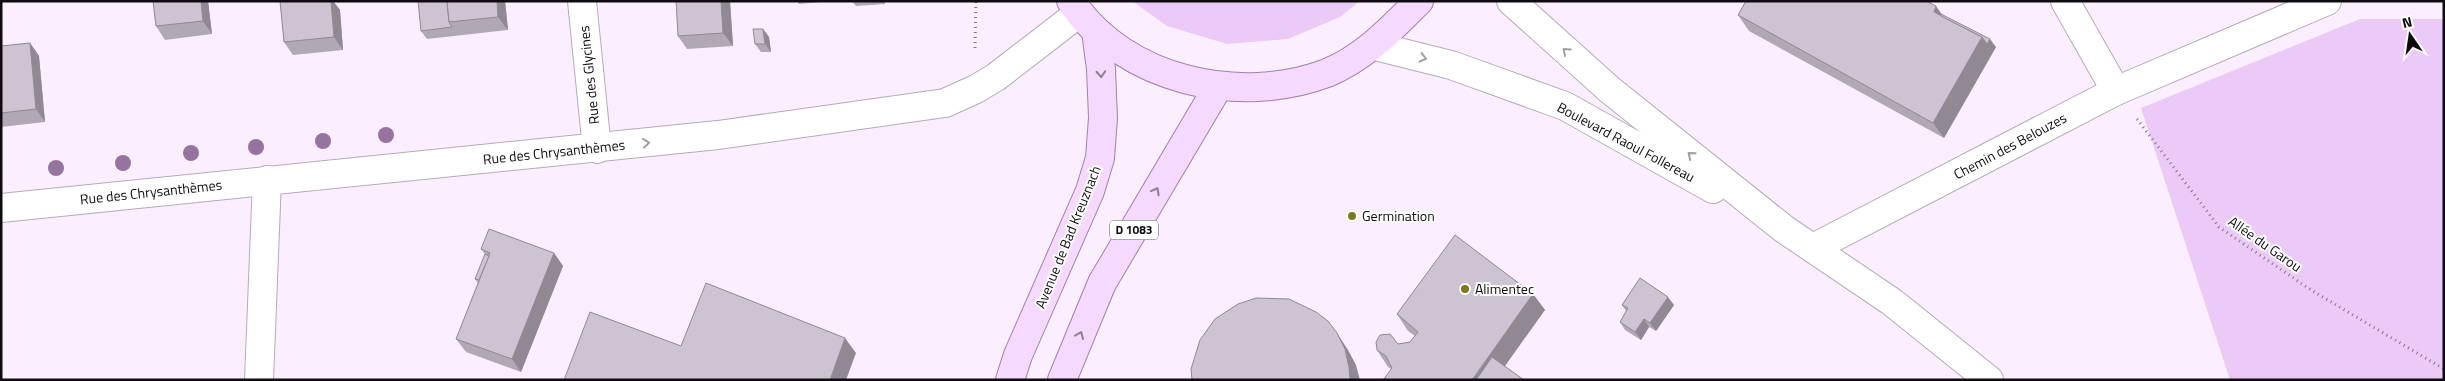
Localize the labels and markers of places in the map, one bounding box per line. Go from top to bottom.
place label: Germination [1362,205,1435,226]
marker: Germination [1346,210,1358,222]
place label: Alimentec [1475,278,1534,299]
marker: Alimentec [1459,283,1471,295]

